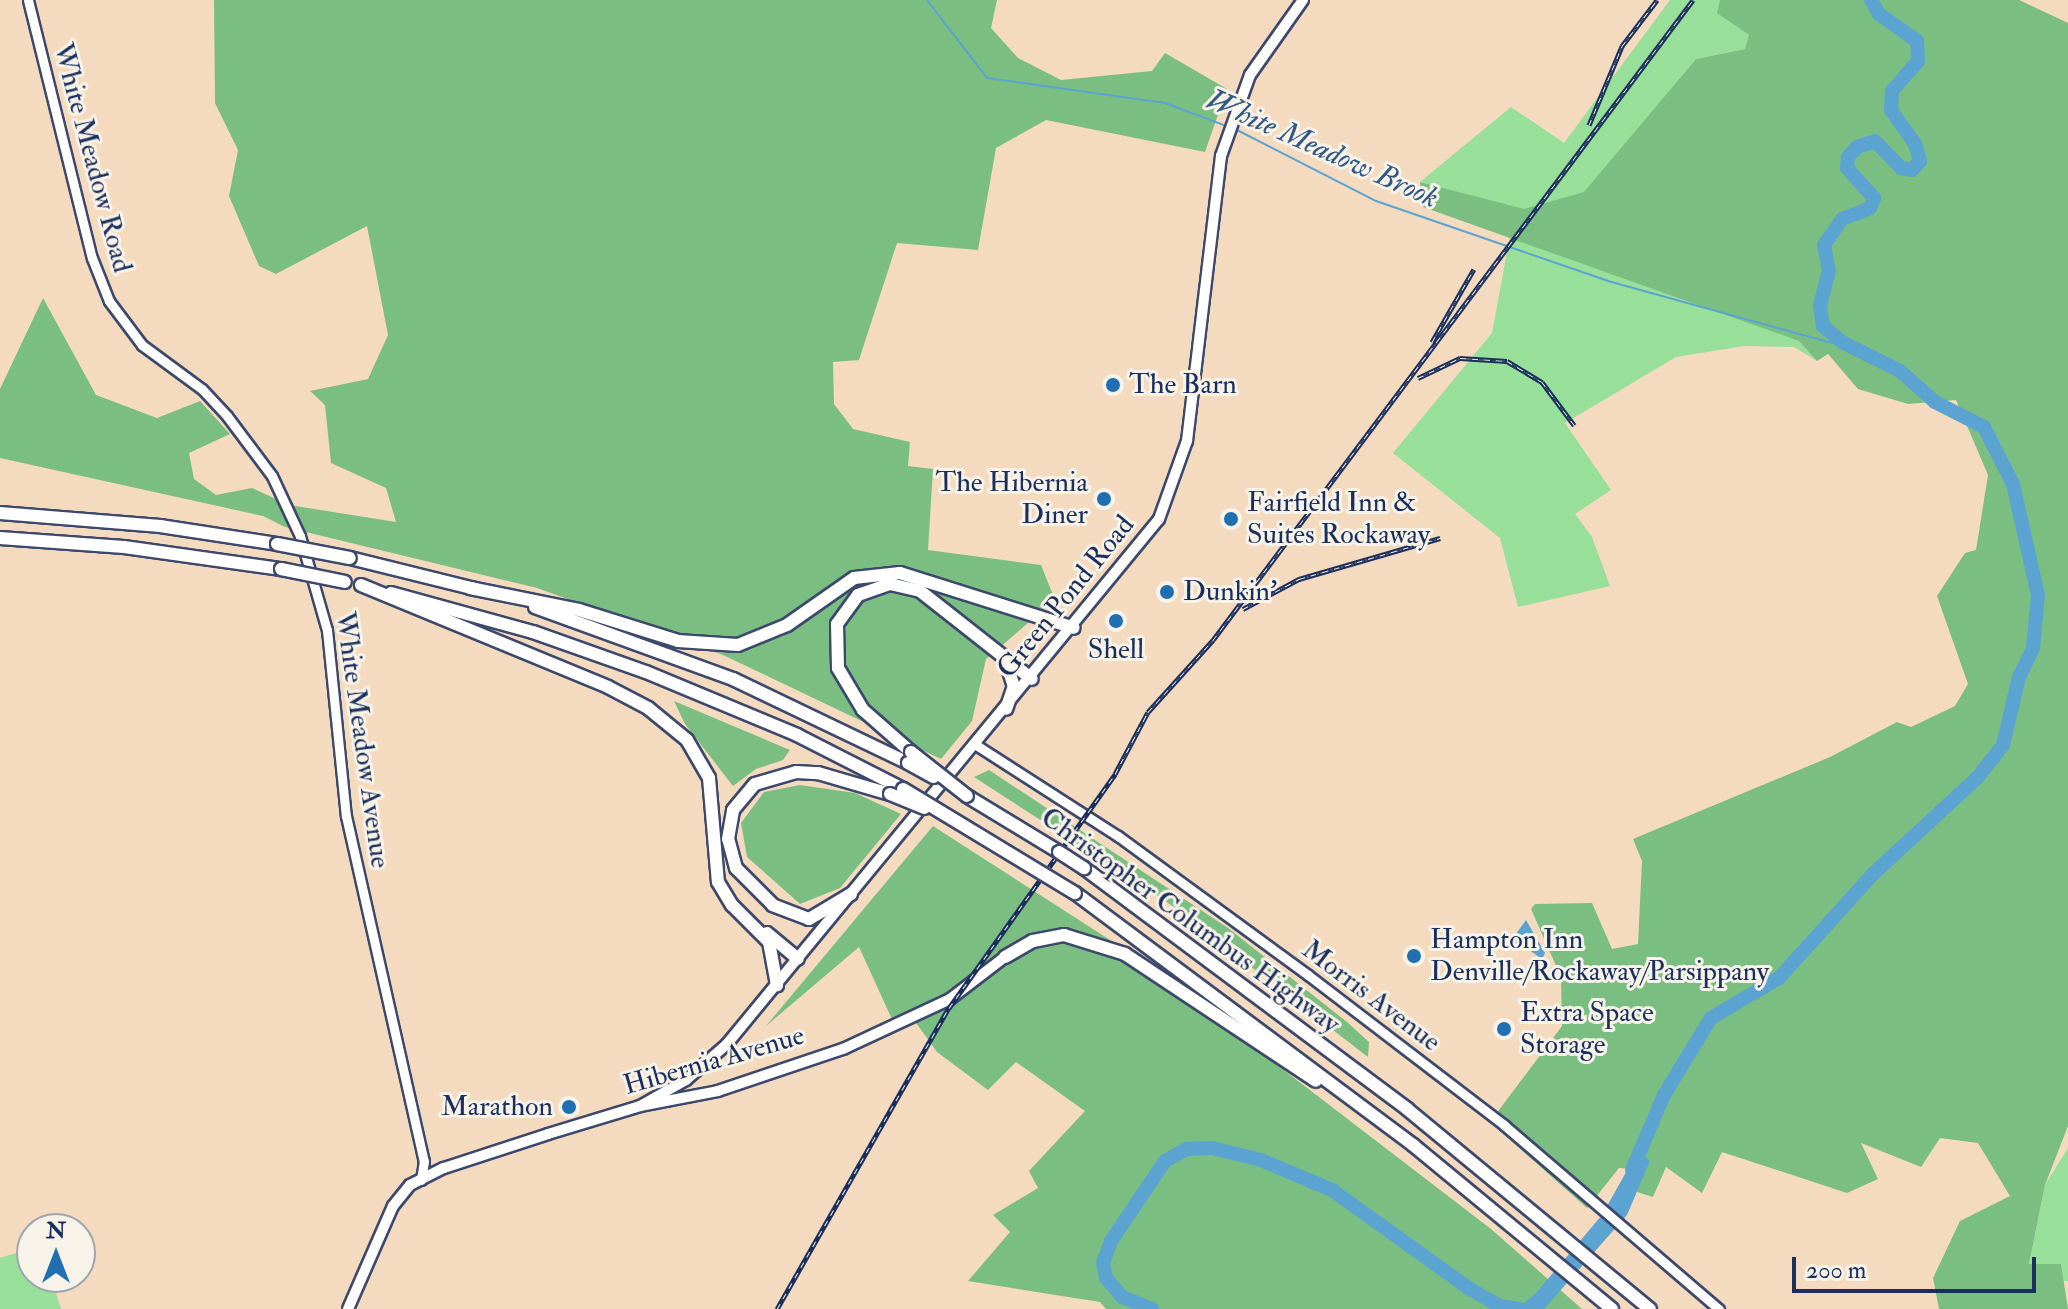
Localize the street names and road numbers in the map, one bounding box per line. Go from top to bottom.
street label: White Meadow Road [45,40,139,276]
street label: Green Pond Road [990,509,1142,685]
street label: White Meadow Avenue [327,610,397,870]
street label: Christopher Columbus Highway [1034,801,1346,1041]
street label: Morris Avenue [1295,933,1447,1059]
street label: Hibernia Avenue [620,1019,808,1103]

